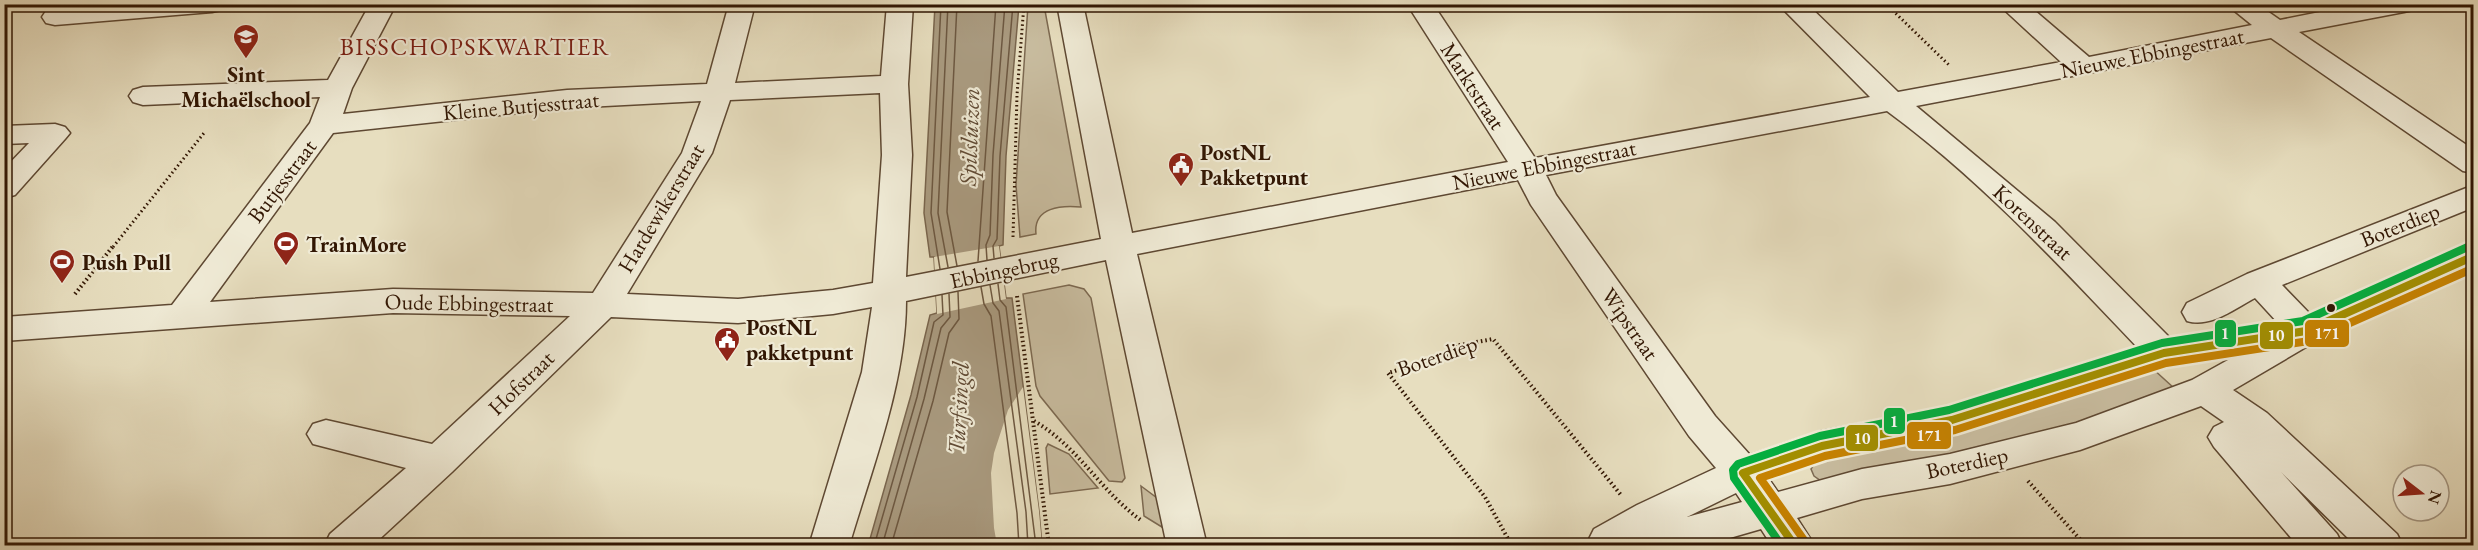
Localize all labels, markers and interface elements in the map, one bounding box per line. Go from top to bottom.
street label: Nieuwe Ebbingestraat [2058,21,2246,85]
school or university icon: Sint Michaëlschool [231,22,261,60]
district label: BISSCHOPSKWARTIER [340,31,610,62]
street label: Marktstraat [1434,37,1512,135]
place label: Sint Michaëlschool [181,60,311,114]
street label: Kleine Butjesstraat [442,85,600,127]
water label: Spilsluizen [952,88,986,187]
street label: Butjesstraat [241,133,323,229]
street label: Nieuwe Ebbingestraat [1450,133,1638,197]
street label: Hardewikerstraat [611,138,711,278]
place label: PostNL Pakketpunt [1200,138,1309,192]
public building icon: PostNL Pakketpunt [1166,150,1196,188]
street label: Korenstraat [1987,178,2079,267]
street label: Boterdiep [2356,196,2444,254]
sports icon: TrainMore [271,229,301,267]
place label: TrainMore [306,230,407,259]
street label: Ebbingebrug [947,244,1061,296]
sports icon: Push Pull [47,247,77,285]
place label: Push Pull [82,248,171,277]
street label: Wipstraat [1595,282,1666,366]
street label: Oude Ebbingestraat [384,287,554,319]
unlabelled marker [2325,302,2337,314]
place label: PostNL pakketpunt [746,313,854,367]
line badge: 1 [2214,319,2237,348]
line badge: 171 [2304,319,2350,348]
line badge: 10 [2259,321,2294,350]
text: 1 [2221,323,2229,344]
text: 171 [2314,323,2340,344]
public building icon: PostNL pakketpunt [712,325,742,363]
text: 10 [2268,325,2285,346]
street label: Boterdiep [1393,329,1481,383]
street label: Hofstraat [482,344,560,422]
water label: Turfsingel [940,360,976,455]
line badge: 1 [1883,407,1906,435]
text: 1 [1890,411,1898,432]
line badge: 171 [1906,421,1952,450]
line badge: 10 [1845,424,1879,452]
text: 171 [1916,425,1942,446]
text: 10 [1854,428,1871,449]
street label: Boterdiep [1923,440,2011,486]
north arrow [2391,463,2451,523]
text: N [2423,488,2447,507]

